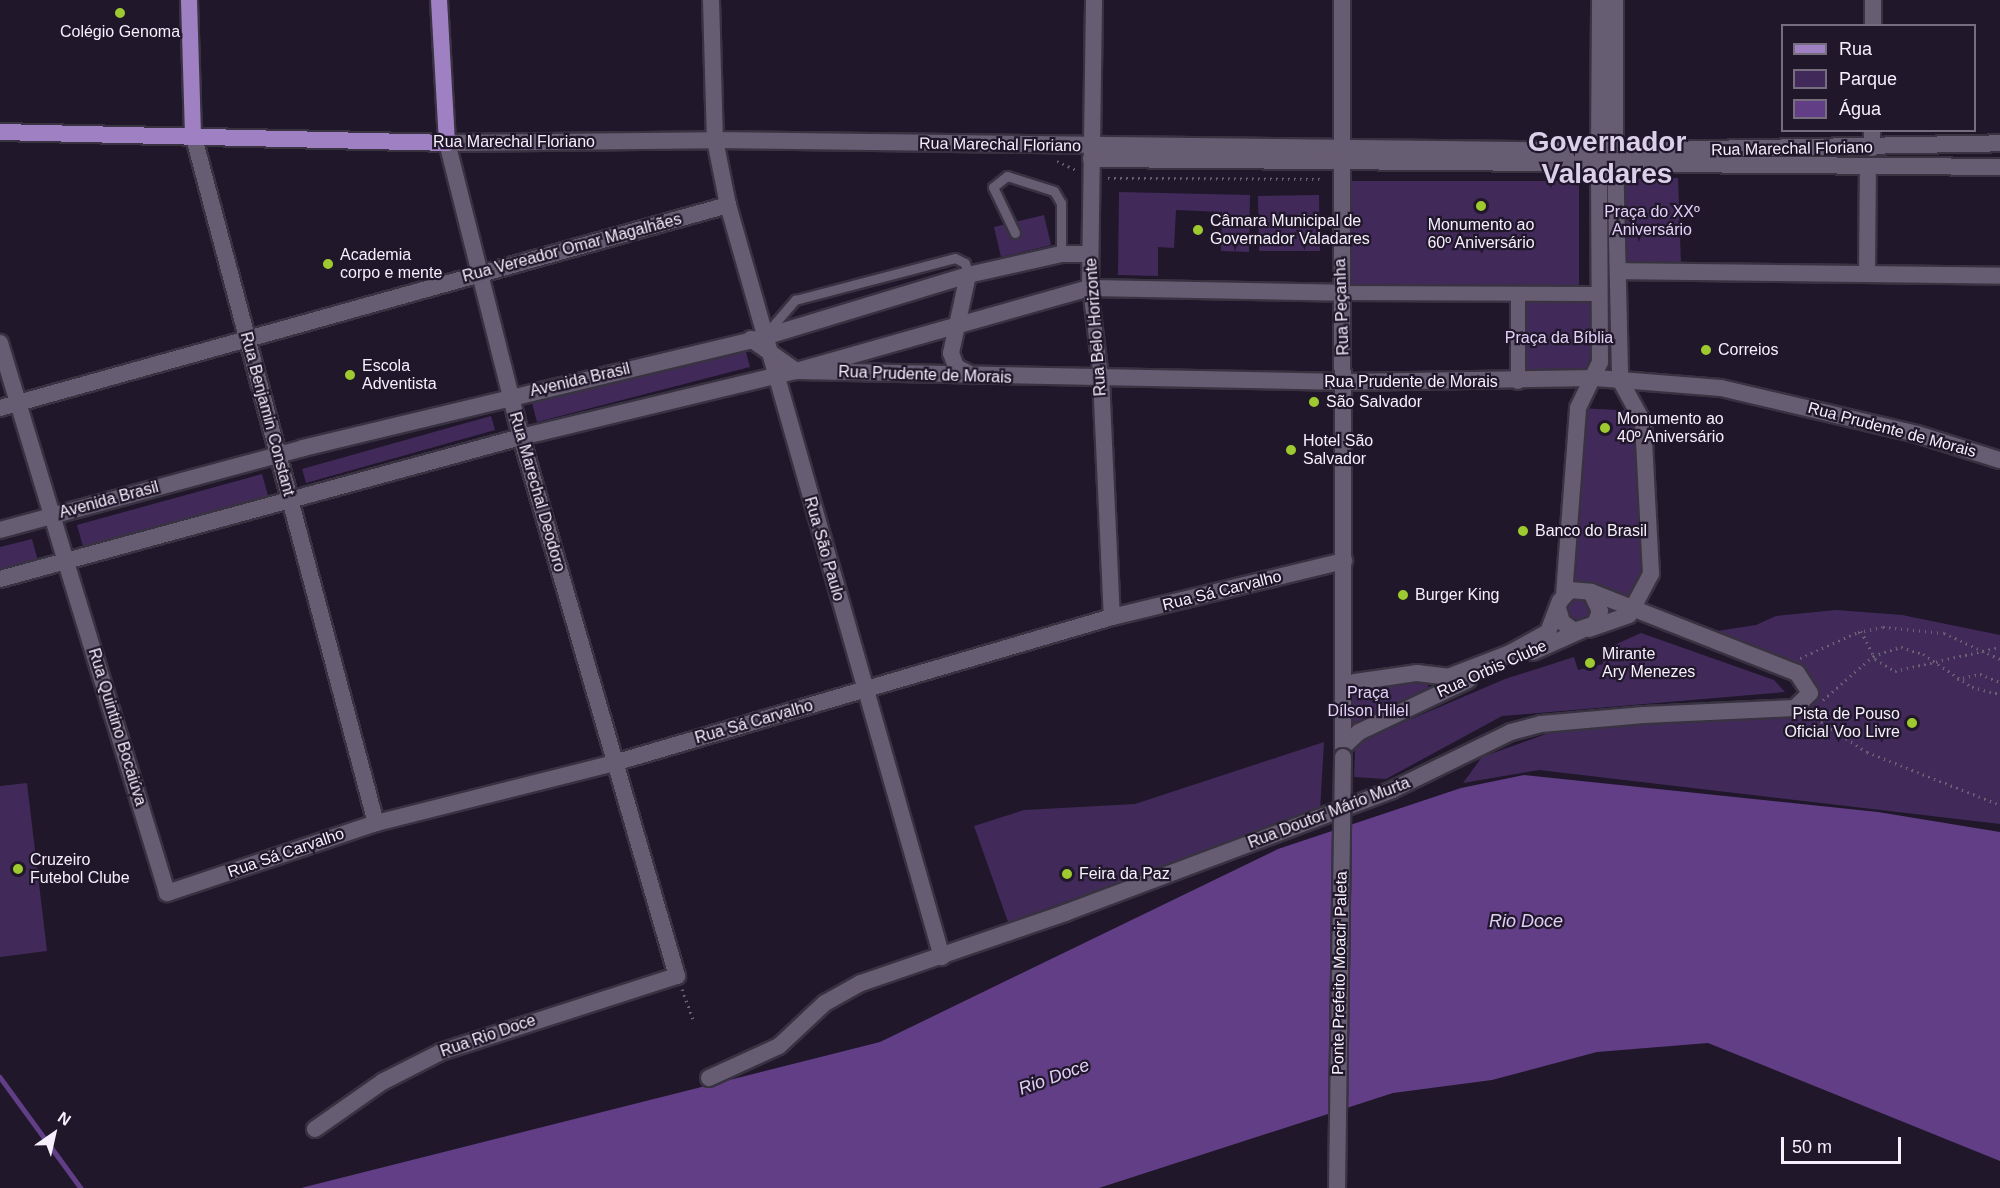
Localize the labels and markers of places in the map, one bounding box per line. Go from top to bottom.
marker: Colégio Genoma [113,6,127,20]
place label: Colégio Genoma [60,22,180,42]
marker: Monumento ao 60º Aniversário [1474,199,1488,213]
place label: Câmara Municipal de Governador Valadares [1210,211,1370,249]
place label: Monumento ao 60º Aniversário [1427,215,1535,253]
marker: Câmara Municipal de Governador Valadares [1191,223,1205,237]
place label: Academia corpo e mente [340,245,442,283]
marker: Academia corpo e mente [321,257,335,271]
place label: Correios [1718,340,1778,360]
marker: Correios [1699,343,1713,357]
place label: Escola Adventista [362,356,437,394]
marker: Escola Adventista [343,368,357,382]
place label: São Salvador [1326,392,1422,412]
marker: São Salvador [1307,395,1321,409]
place label: Monumento ao 40º Aniversário [1617,409,1725,447]
marker: Monumento ao 40º Aniversário [1598,421,1612,435]
place label: Hotel São Salvador [1303,431,1373,469]
marker: Hotel São Salvador [1284,443,1298,457]
place label: Banco do Brasil [1535,521,1647,541]
marker: Banco do Brasil [1516,524,1530,538]
place label: Burger King [1415,585,1499,605]
marker: Burger King [1396,588,1410,602]
place label: Mirante Ary Menezes [1602,644,1695,682]
marker: Mirante Ary Menezes [1583,656,1597,670]
place label: Pista de Pouso Oficial Voo Livre [1784,704,1900,742]
marker: Pista de Pouso Oficial Voo Livre [1905,716,1919,730]
place label: Cruzeiro Futebol Clube [30,850,130,888]
marker: Cruzeiro Futebol Clube [11,862,25,876]
place label: Feira da Paz [1079,864,1170,884]
marker: Feira da Paz [1060,867,1074,881]

